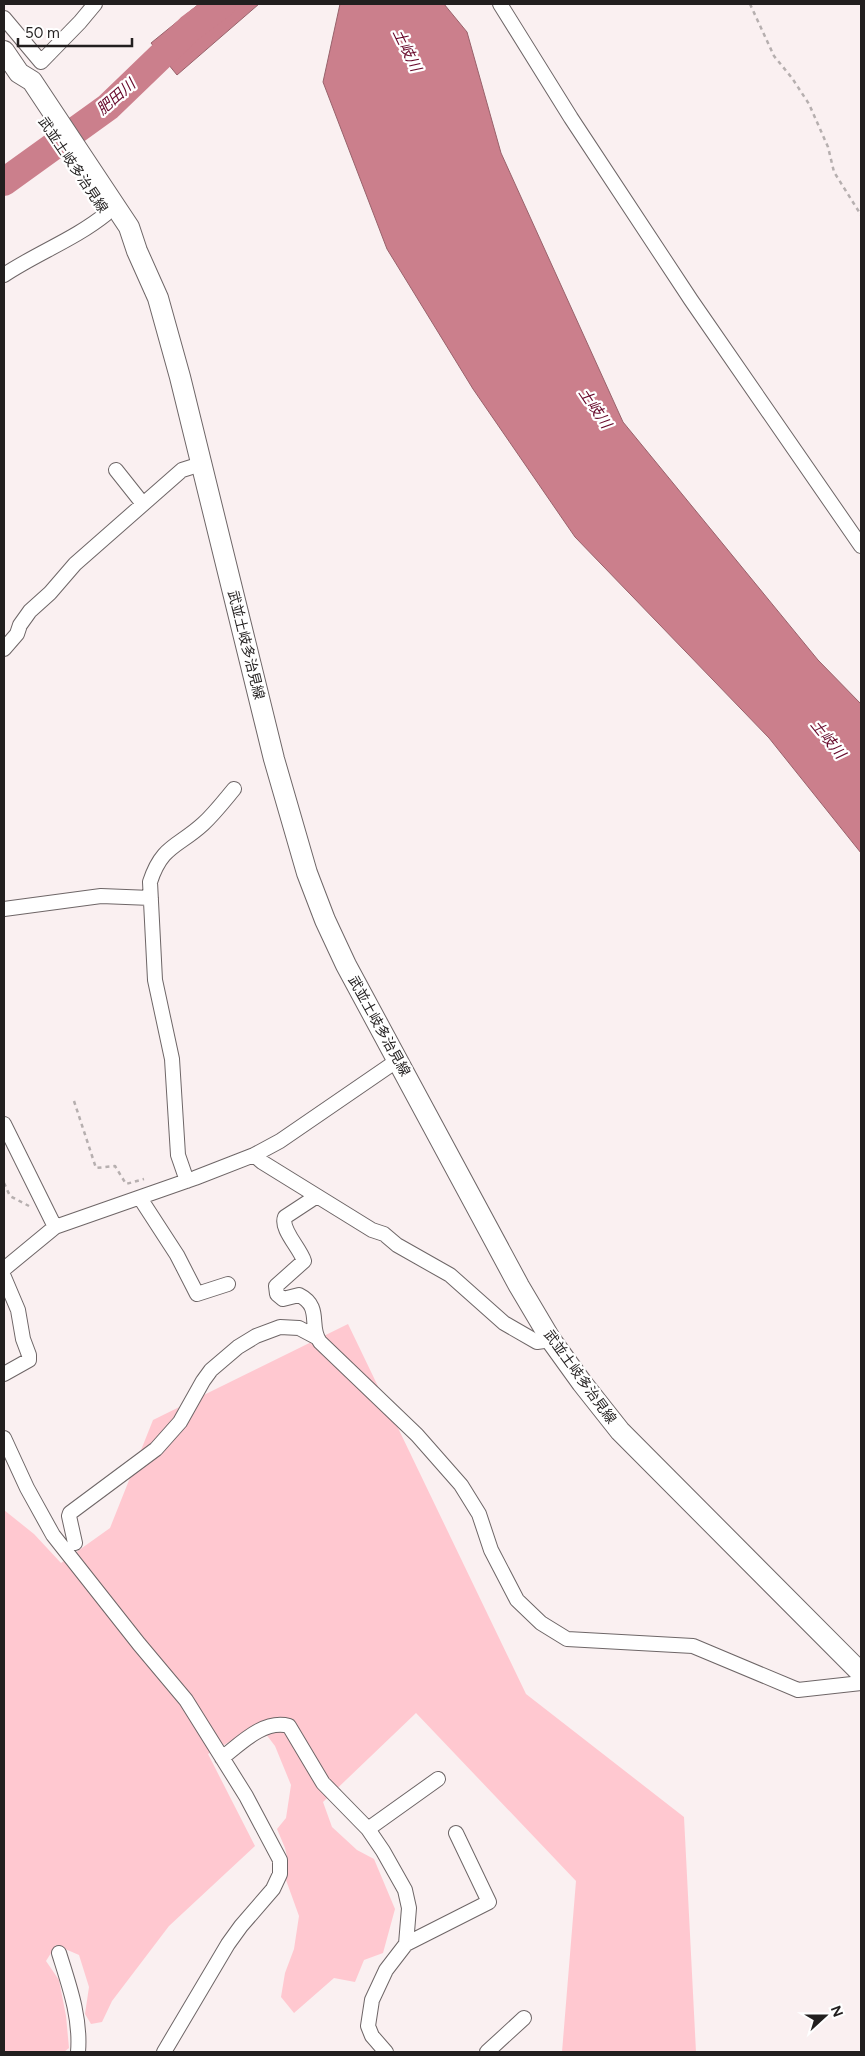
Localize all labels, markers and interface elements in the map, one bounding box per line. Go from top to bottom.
scale bar [18,15,131,47]
text: 50 m [25,24,60,42]
water label: 土岐川 [389,26,426,76]
water label: 肥田川 [93,74,140,119]
street label: 武並土岐多治見線 [35,114,111,216]
water label: 土岐川 [575,384,616,433]
street label: 武並土岐多治見線 [224,589,268,701]
water label: 土岐川 [807,716,850,764]
street label: 武並土岐多治見線 [344,973,414,1079]
street label: 武並土岐多治見線 [540,1327,620,1427]
north arrow [800,1991,850,2041]
text: N [827,2003,847,2020]

